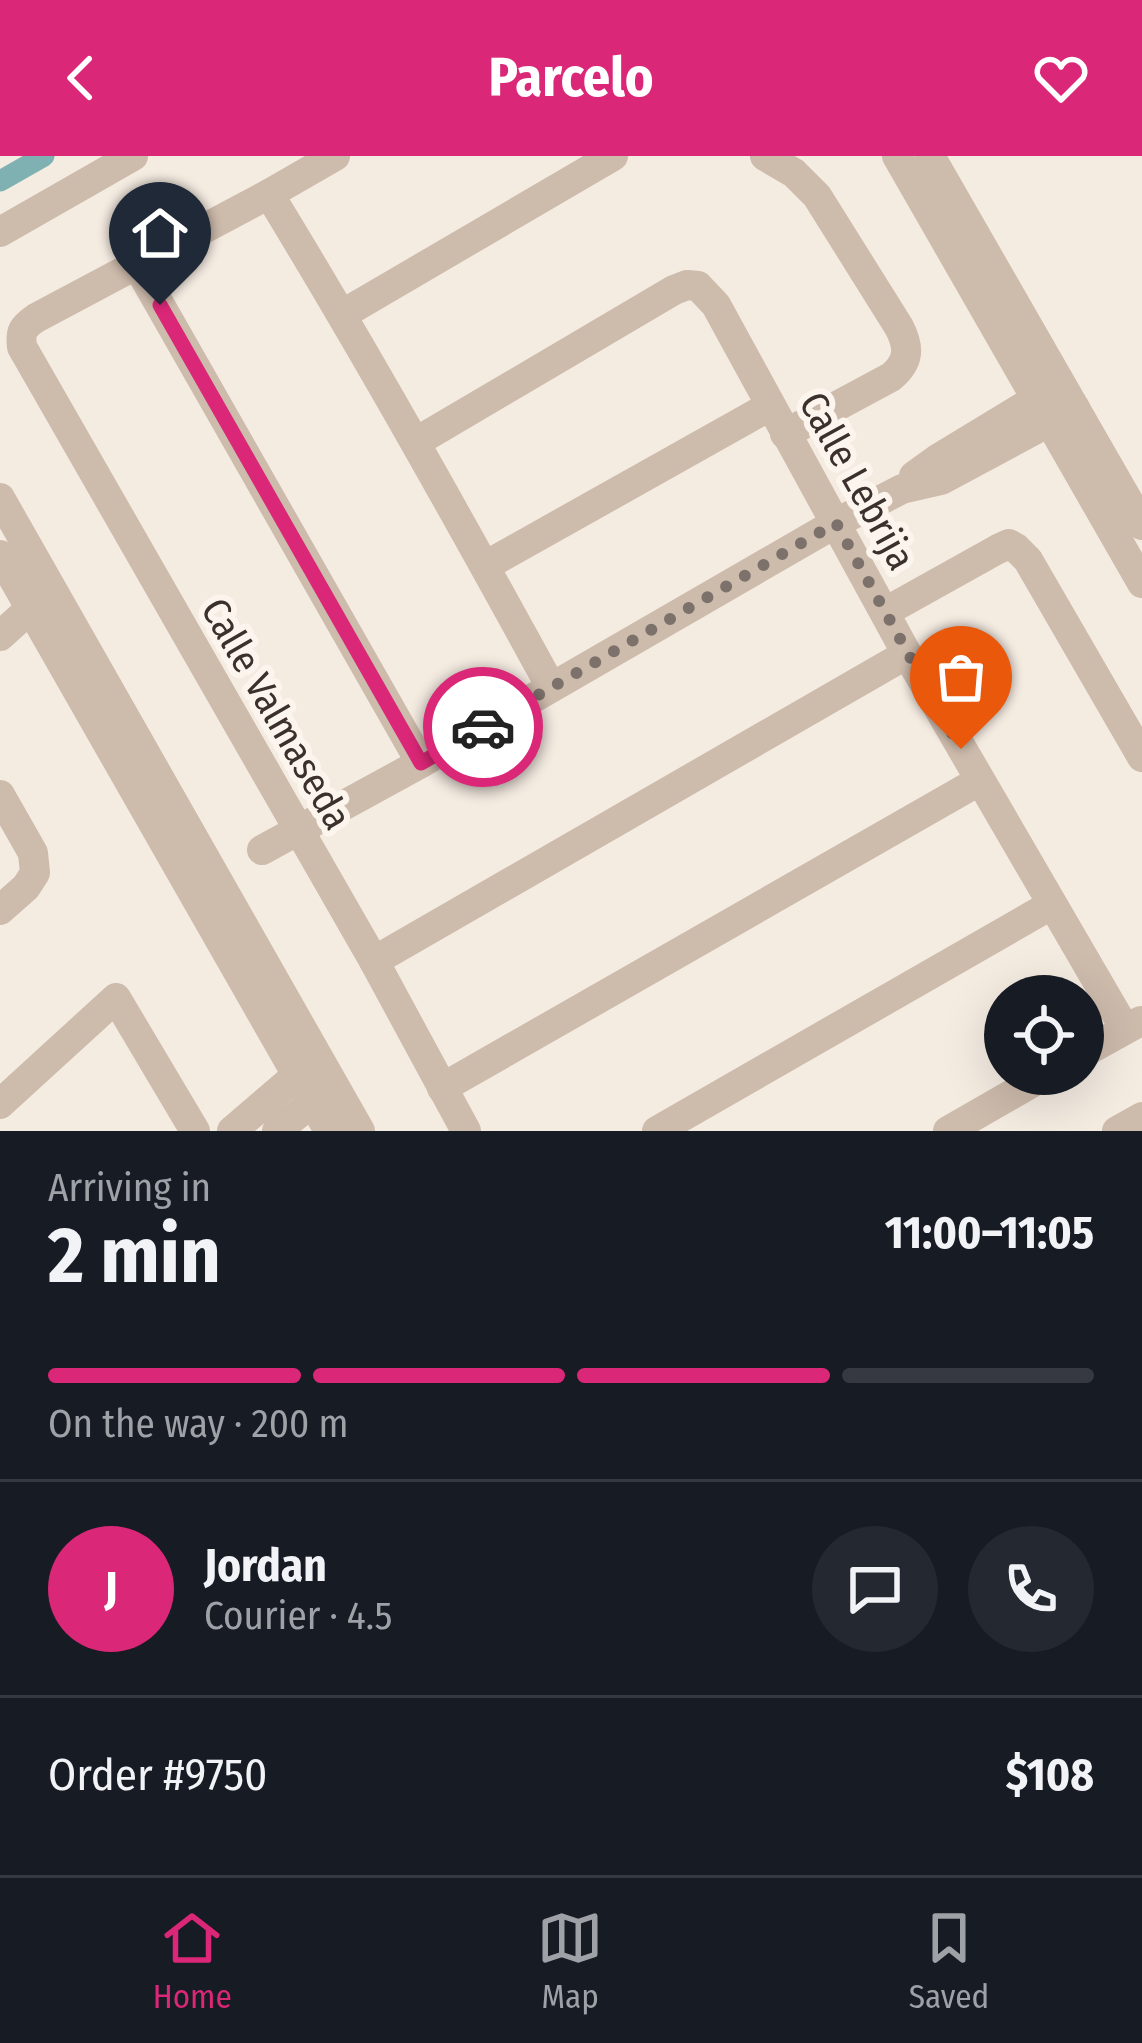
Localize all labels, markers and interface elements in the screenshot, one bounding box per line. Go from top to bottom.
icon: back [48,45,114,111]
icon: heart [1028,45,1094,111]
text: Parcelo [488,46,654,110]
pin [109,182,211,305]
icon: home [127,200,193,266]
street label: Calle Lebrija [789,384,925,578]
street label: Calle Valmaseda [191,590,361,838]
pin [910,626,1012,749]
icon: bag [928,644,994,710]
courier [423,667,543,787]
icon: car [450,694,516,760]
map controls [984,975,1104,1095]
button: locate [984,975,1104,1095]
text: Arriving in [48,1165,211,1211]
text: 11:00–11:05 [885,1206,1094,1260]
text: 2 min [48,1209,221,1303]
text: On the way · 200 m [48,1401,349,1447]
button: chat [812,1526,938,1652]
button: phone [968,1526,1094,1652]
text: Jordan [204,1539,327,1593]
text: J [104,1562,118,1616]
text: Courier · 4.5 [204,1593,392,1639]
text: Order #9750 [48,1748,268,1802]
text: $108 [1006,1748,1094,1802]
tab: Home [153,1905,232,2017]
tab: Map [537,1905,603,2017]
tab: Saved [909,1905,989,2017]

